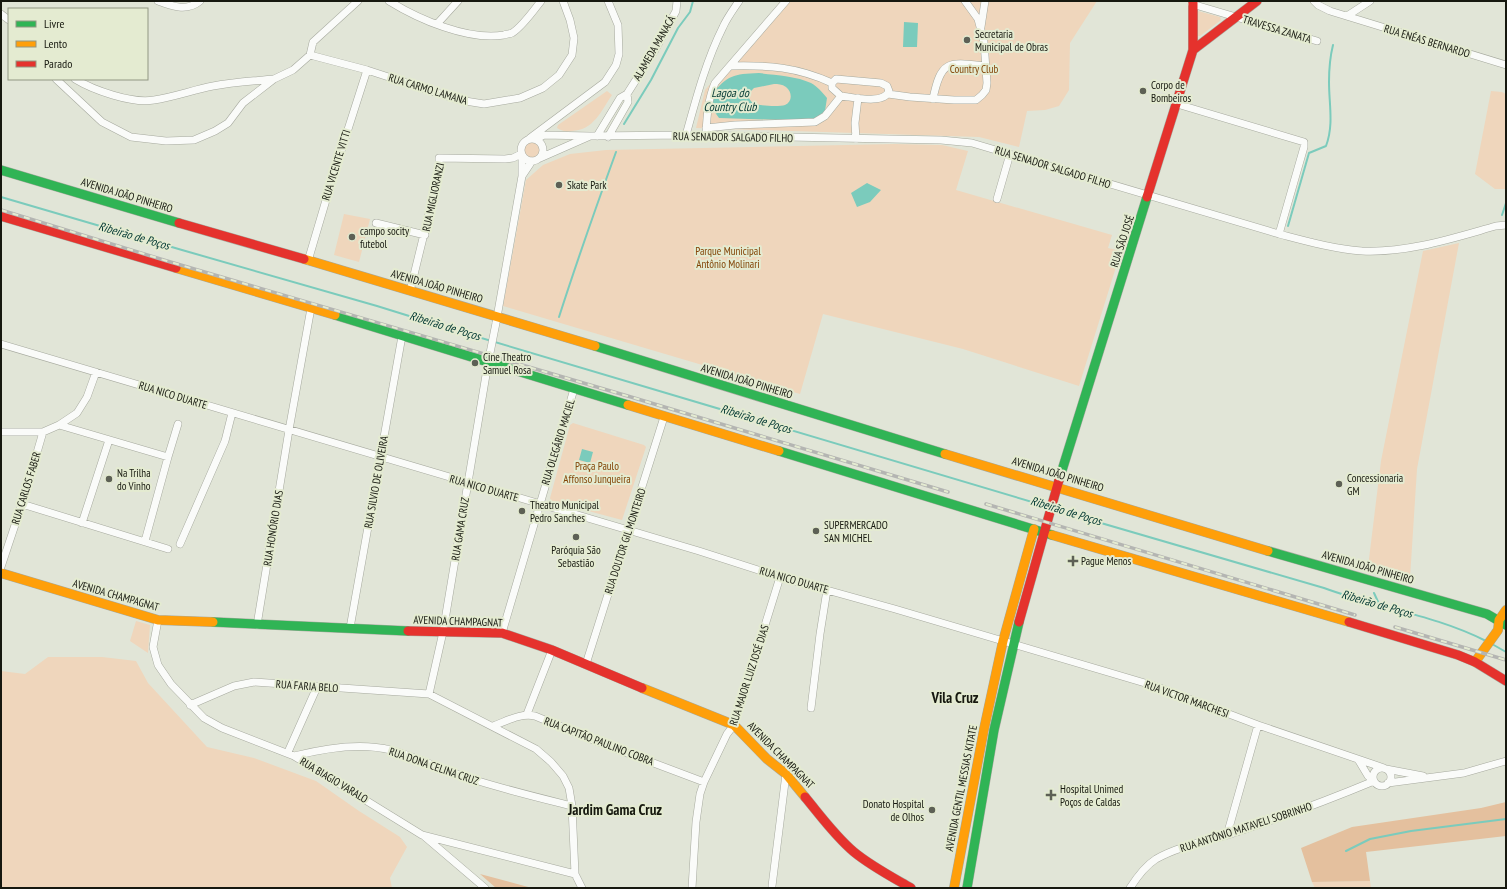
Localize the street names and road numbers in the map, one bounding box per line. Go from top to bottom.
street label: ALAMEDA MANACÁ [630,12,679,83]
street label: TRAVESSA ZANATA [1241,12,1314,46]
street label: RUA ENÉAS BERNARDO [1382,21,1472,61]
street label: RUA CARMO LAMANA [387,70,470,108]
street label: RUA VICENTE VITTI [319,128,353,202]
street label: RUA SENADOR SALGADO FILHO [673,129,793,145]
street label: RUA SENADOR SALGADO FILHO [993,143,1113,191]
street label: RUA MIGLIORANZI [419,161,447,233]
street label: AVENIDA JOÃO PINHEIRO [79,174,175,216]
street label: RUA SÃO JOSÉ [1107,213,1137,269]
street label: AVENIDA JOÃO PINHEIRO [389,266,485,306]
street label: AVENIDA JOÃO PINHEIRO [699,360,795,402]
street label: RUA NICO DUARTE [137,378,209,412]
street label: RUA OLEGÁRIO MACIEL [538,397,578,487]
street label: RUA SILVIO DE OLIVEIRA [361,434,391,529]
street label: RUA CARLOS FABER [8,450,44,526]
street label: AVENIDA JOÃO PINHEIRO [1010,453,1106,495]
street label: RUA NICO DUARTE [448,471,520,505]
street label: RUA DOUTOR GIL MONTEIRO [601,486,649,596]
street label: RUA HONÓRIO DIAS [260,489,286,567]
street label: RUA GAMA CRUZ [448,496,472,562]
street label: AVENIDA JOÃO PINHEIRO [1320,547,1416,587]
street label: RUA NICO DUARTE [758,563,830,597]
street label: AVENIDA CHAMPAGNAT [71,576,161,614]
street label: AVENIDA CHAMPAGNAT [413,612,503,630]
street label: RUA MAJOR LUIZ JOSÉ DIAS [726,623,772,727]
street label: RUA FARIA BELO [275,677,339,695]
street label: RUA VICTOR MARCHESI [1143,677,1231,721]
street label: RUA CAPITÃO PAULINO COBRA [542,714,657,769]
street label: AVENIDA CHAMPAGNAT [745,719,818,792]
street label: AVENIDA GENTIL MESSIAS KITATE [942,723,980,852]
street label: RUA DONA CELINA CRUZ [387,744,481,788]
street label: RUA BIAGIO VARALO [297,754,371,806]
street label: RUA ANTÔNIO MATAVELI SOBRINHO [1178,799,1314,855]

